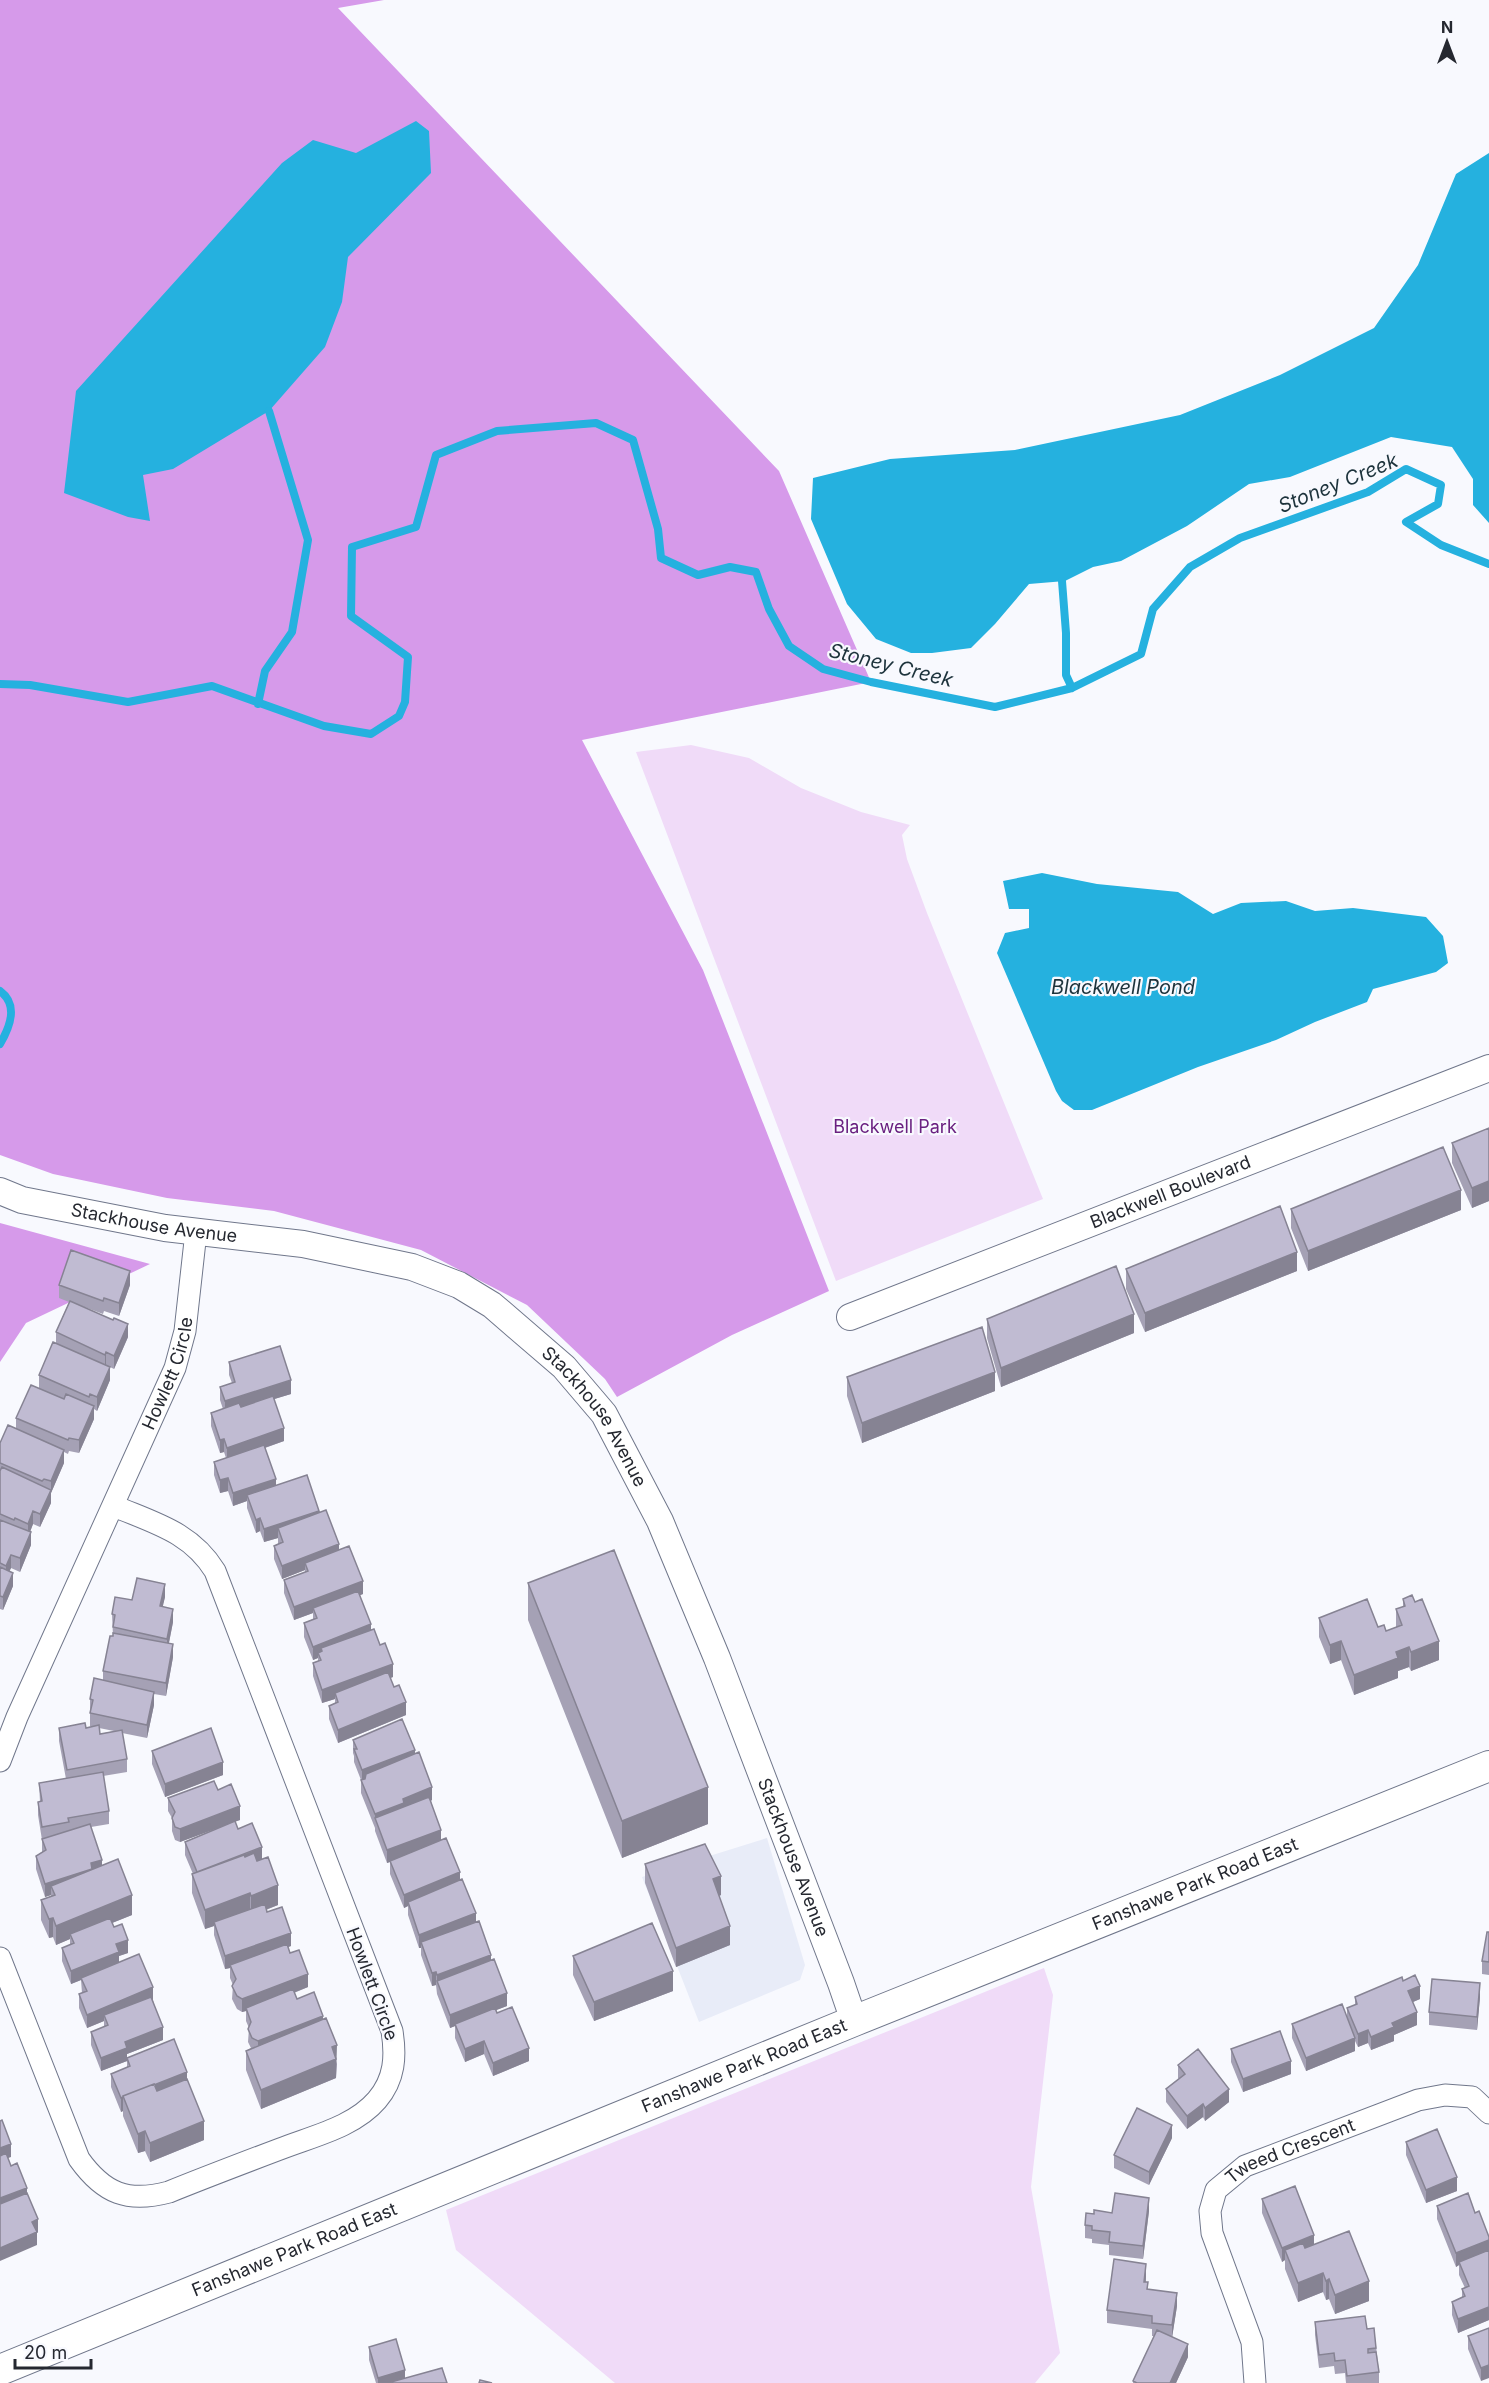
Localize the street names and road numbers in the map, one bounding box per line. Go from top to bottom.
street label: Blackwell Boulevard [1087,1151,1254,1232]
street label: Stackhouse Avenue [69,1199,238,1246]
street label: Howlett Circle [137,1316,196,1433]
street label: Stackhouse Avenue [538,1342,651,1490]
street label: Stackhouse Avenue [754,1775,833,1940]
street label: Fanshawe Park Road East [1089,1833,1301,1934]
street label: Howlett Circle [342,1924,403,2043]
street label: Fanshawe Park Road East [638,2014,850,2117]
street label: Tweed Crescent [1221,2114,1358,2188]
street label: Fanshawe Park Road East [189,2198,400,2301]

